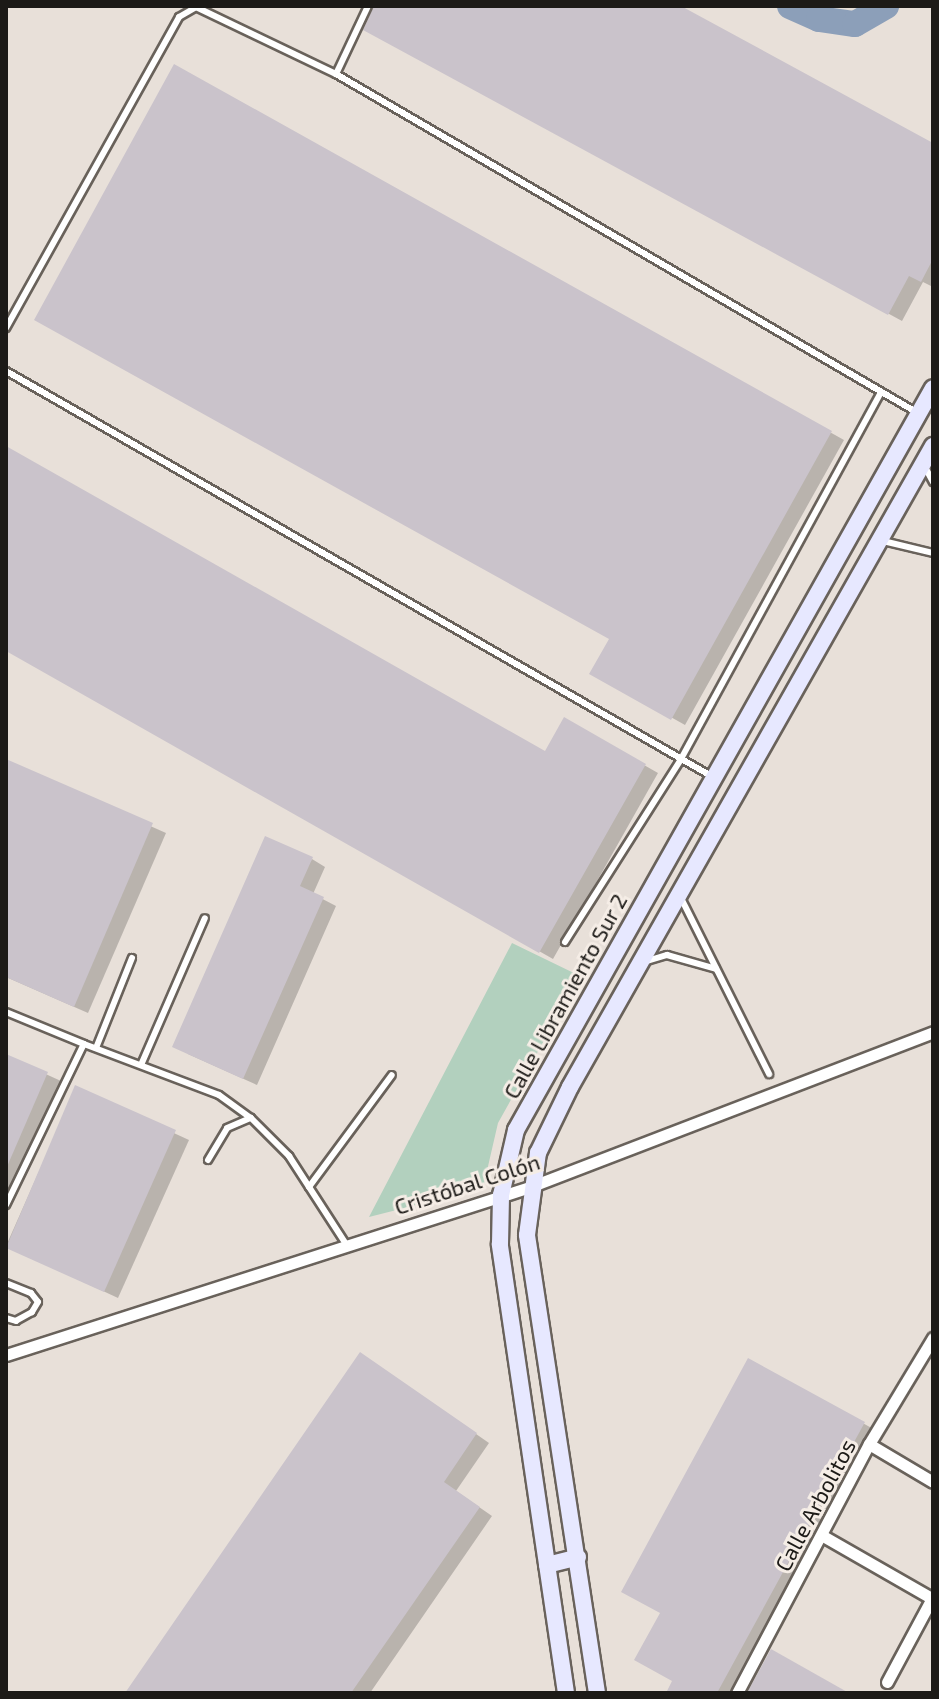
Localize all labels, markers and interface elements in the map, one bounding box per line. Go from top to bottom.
street label: Calle Libramiento Sur 2 [498,889,632,1103]
street label: Cristóbal Colón [391,1148,543,1220]
street label: Calle Arbolitos [769,1434,861,1576]

